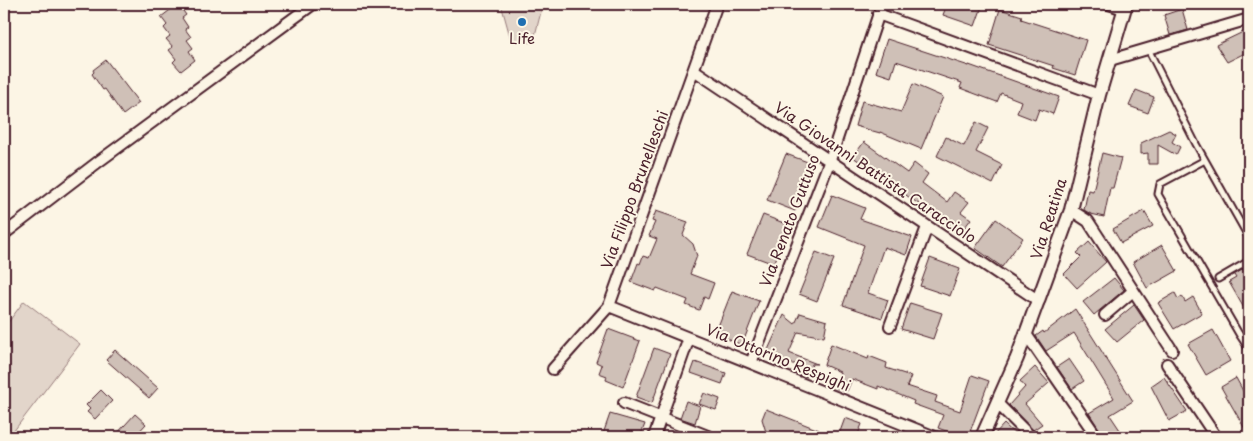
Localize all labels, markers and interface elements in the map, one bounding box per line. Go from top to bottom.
marker: Life [516,16,528,28]
place label: Life [509,26,535,49]
street label: Via Giovanni Battista Caracciolo [770,95,982,248]
street label: Via Filippo Brunelleschi [594,107,673,272]
street label: Via Renato Guttuso [753,151,824,290]
street label: Via Reatina [1024,174,1072,262]
street label: Via Ottorino Respighi [703,317,855,396]

